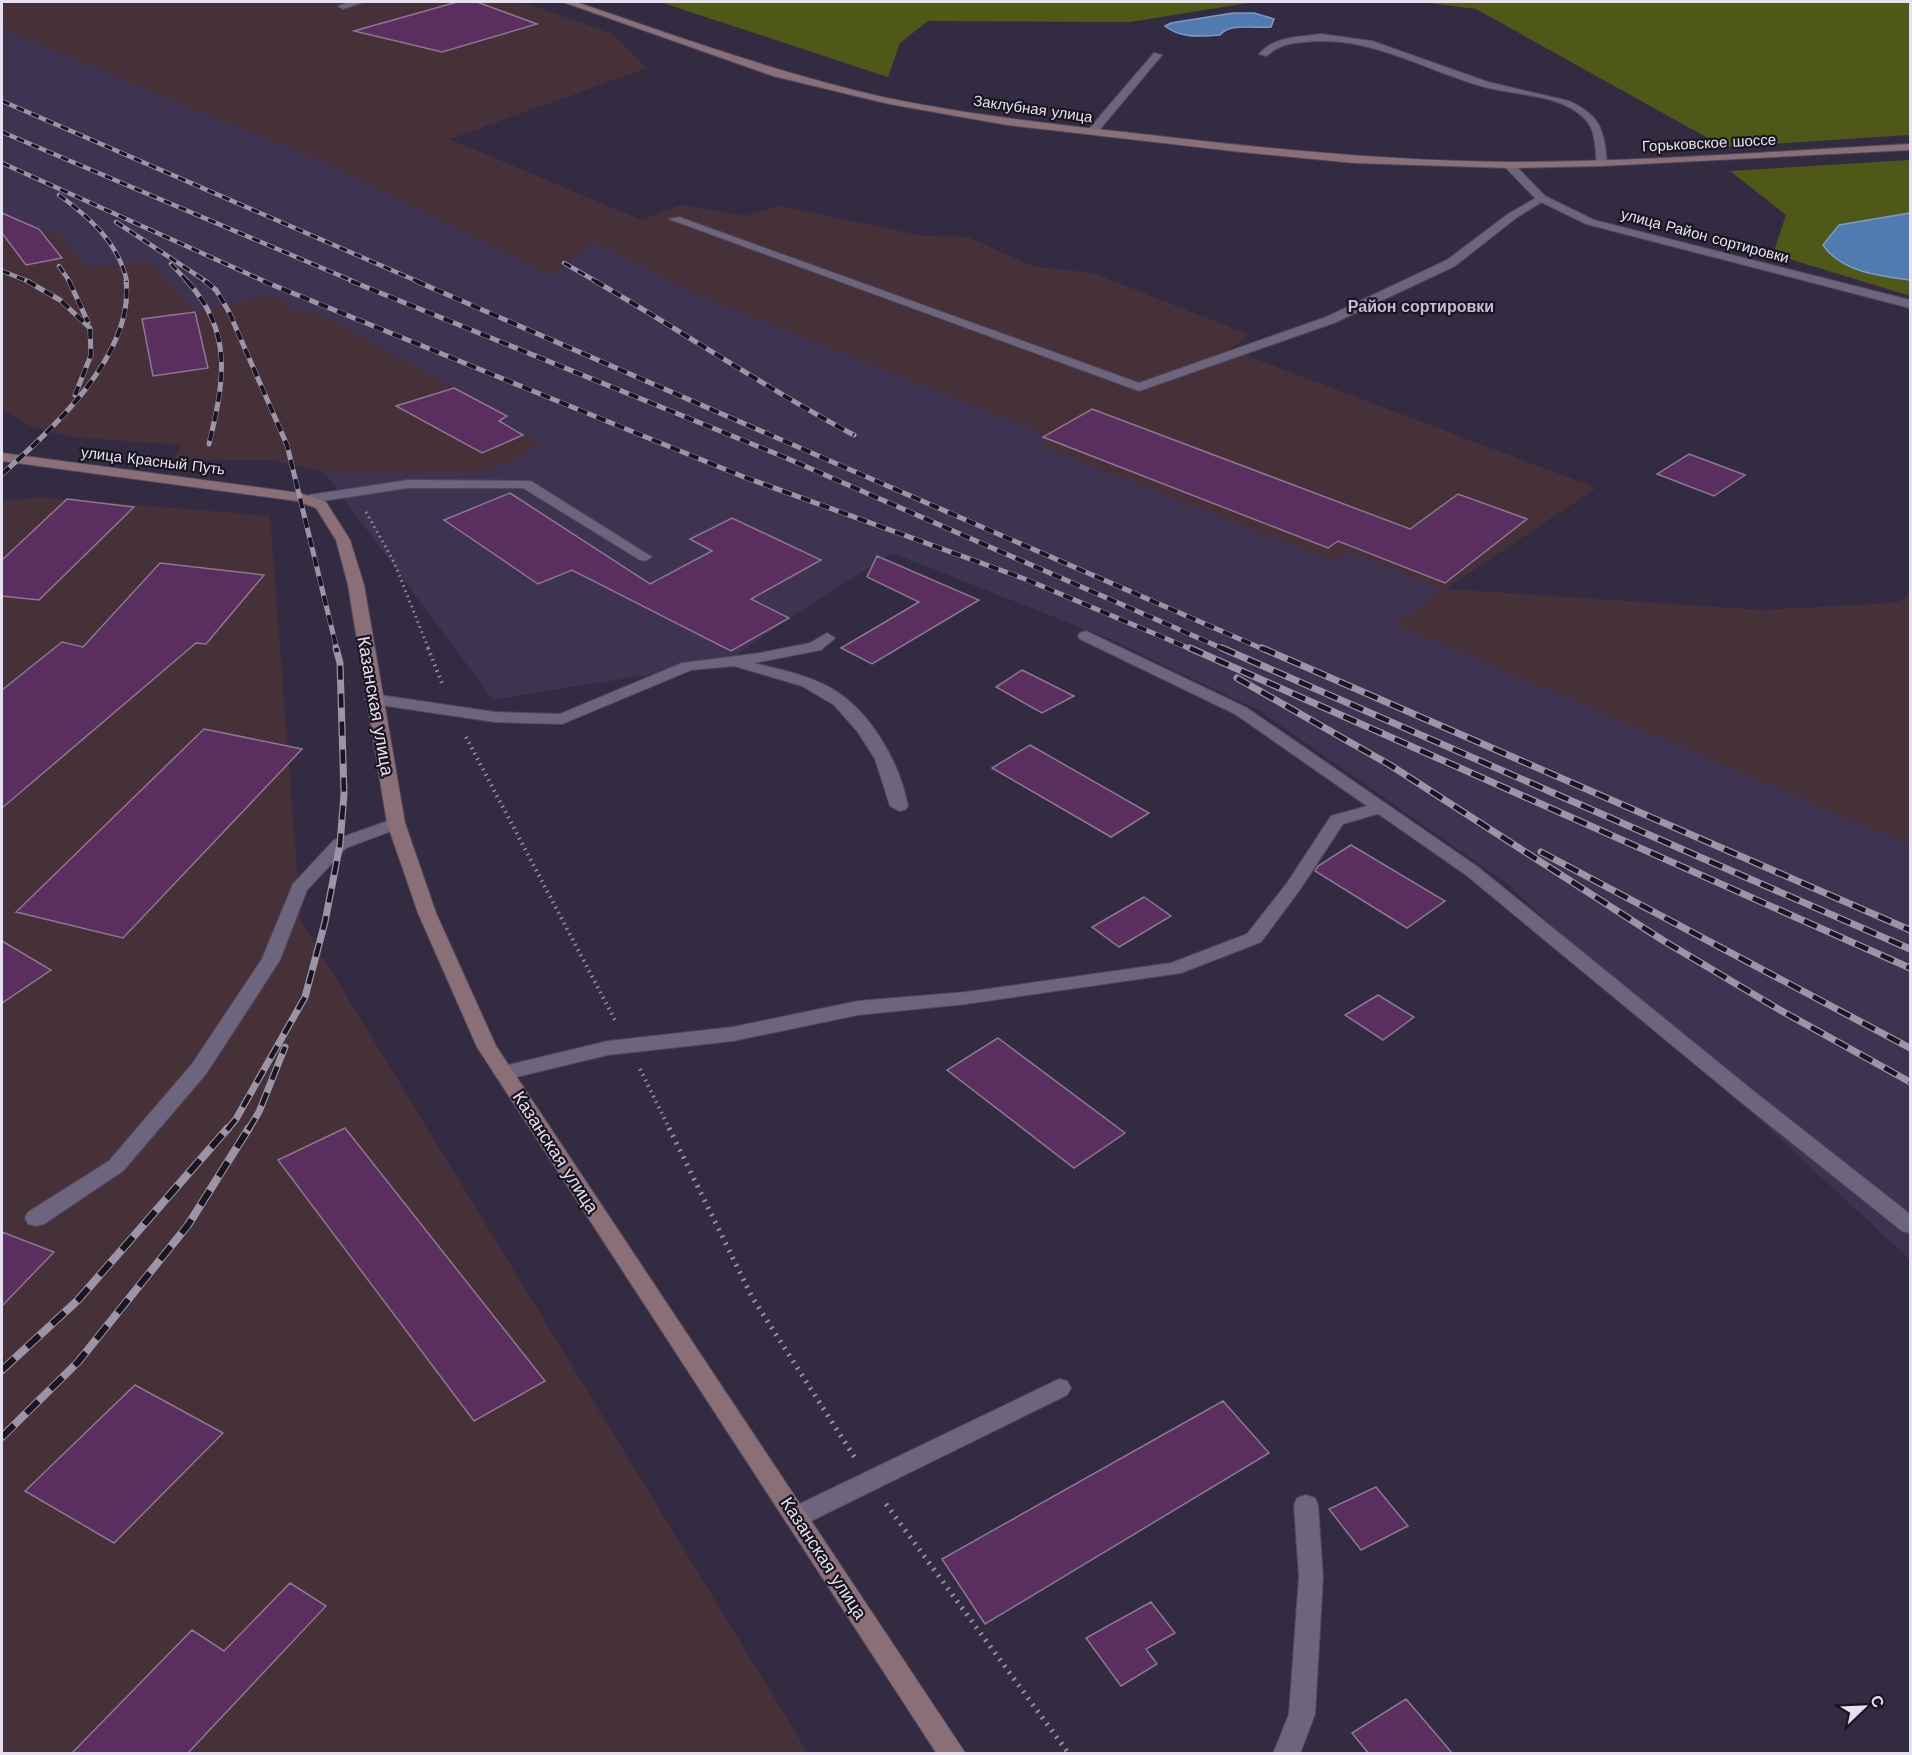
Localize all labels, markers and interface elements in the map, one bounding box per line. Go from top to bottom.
street label: Заклубная улица [972,92,1094,126]
street label: Горьковское шоссе [1641,130,1777,156]
street label: улица Район сортировки [1619,205,1791,267]
district label: Район сортировки [1348,297,1494,316]
street label: улица Красный Путь [80,443,226,479]
street label: Казанская улица [353,635,399,778]
street label: Казанская улица [509,1087,604,1218]
street label: Казанская улица [777,1493,872,1624]
north arrow [1834,1677,1894,1737]
text: С [1866,1692,1889,1711]

